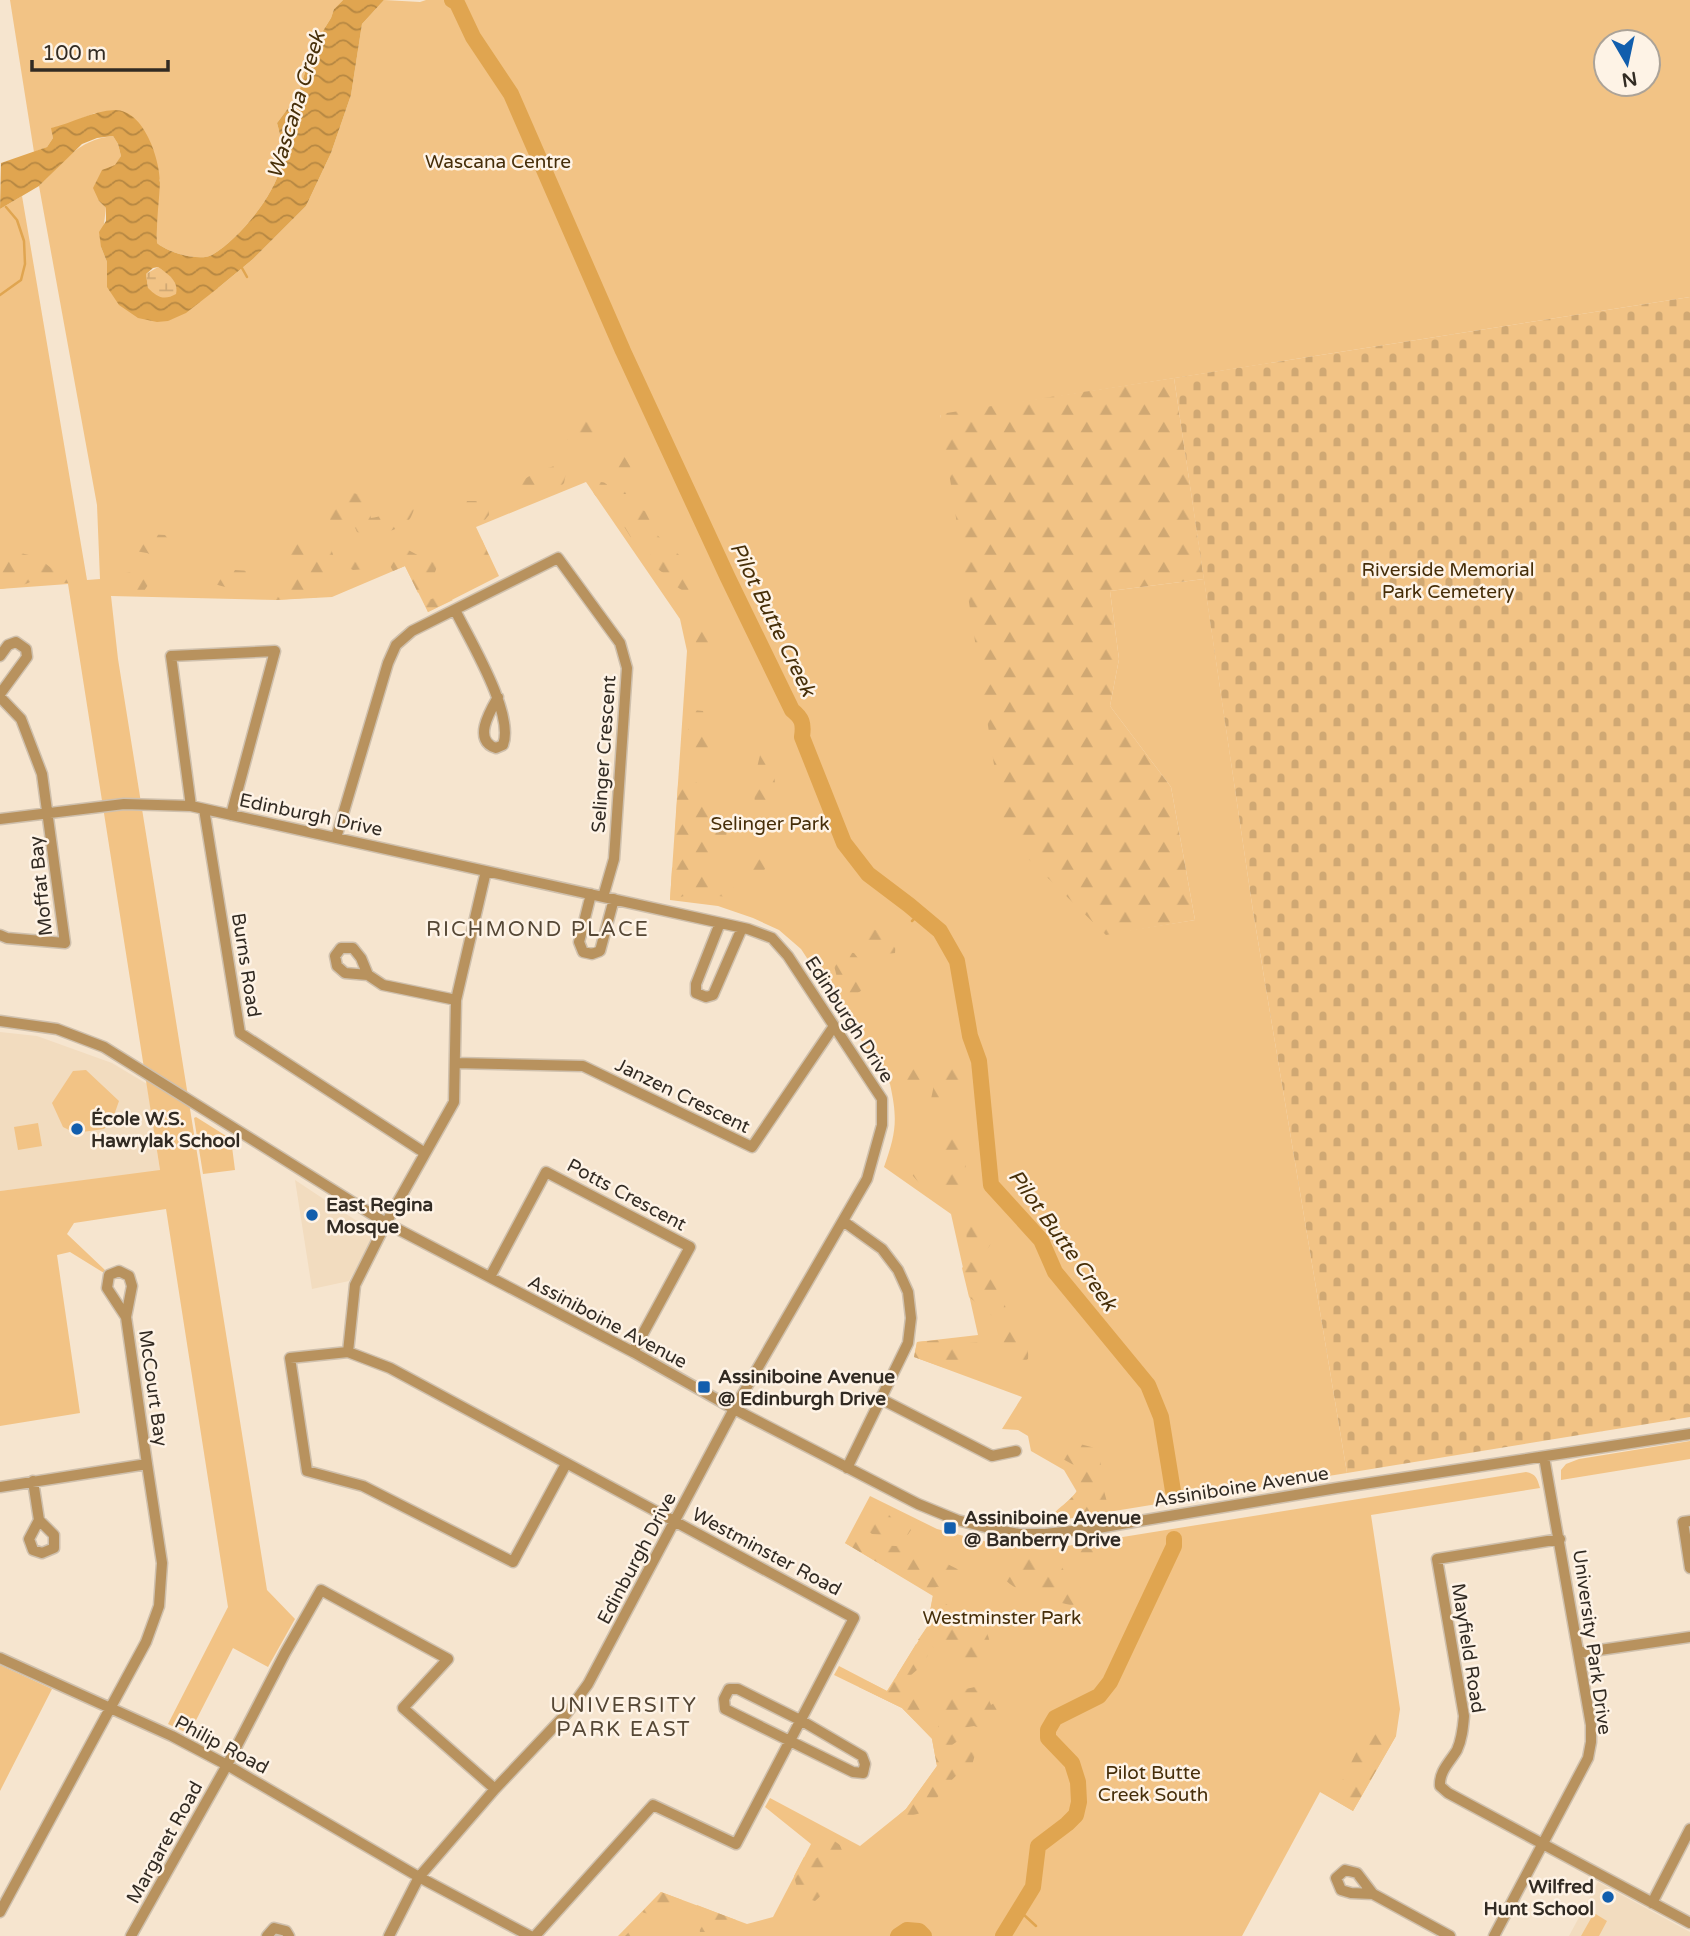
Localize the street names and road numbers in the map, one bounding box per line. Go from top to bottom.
street label: Selinger Crescent [588,675,620,834]
street label: Edinburgh Drive [237,789,384,841]
street label: Moffat Bay [25,835,57,937]
street label: Burns Road [227,911,265,1019]
street label: Edinburgh Drive [800,952,898,1087]
street label: Janzen Crescent [612,1054,754,1138]
street label: Potts Crescent [563,1154,690,1236]
street label: Assiniboine Avenue [524,1271,691,1373]
street label: McCourt Bay [134,1328,172,1448]
street label: Assiniboine Avenue [1152,1462,1330,1512]
street label: Edinburgh Drive [593,1489,681,1628]
street label: Westminster Road [688,1503,845,1601]
street label: University Park Drive [1568,1548,1616,1736]
street label: Mayfield Road [1447,1582,1489,1715]
street label: Philip Road [171,1711,272,1779]
street label: Margaret Road [122,1778,208,1907]

